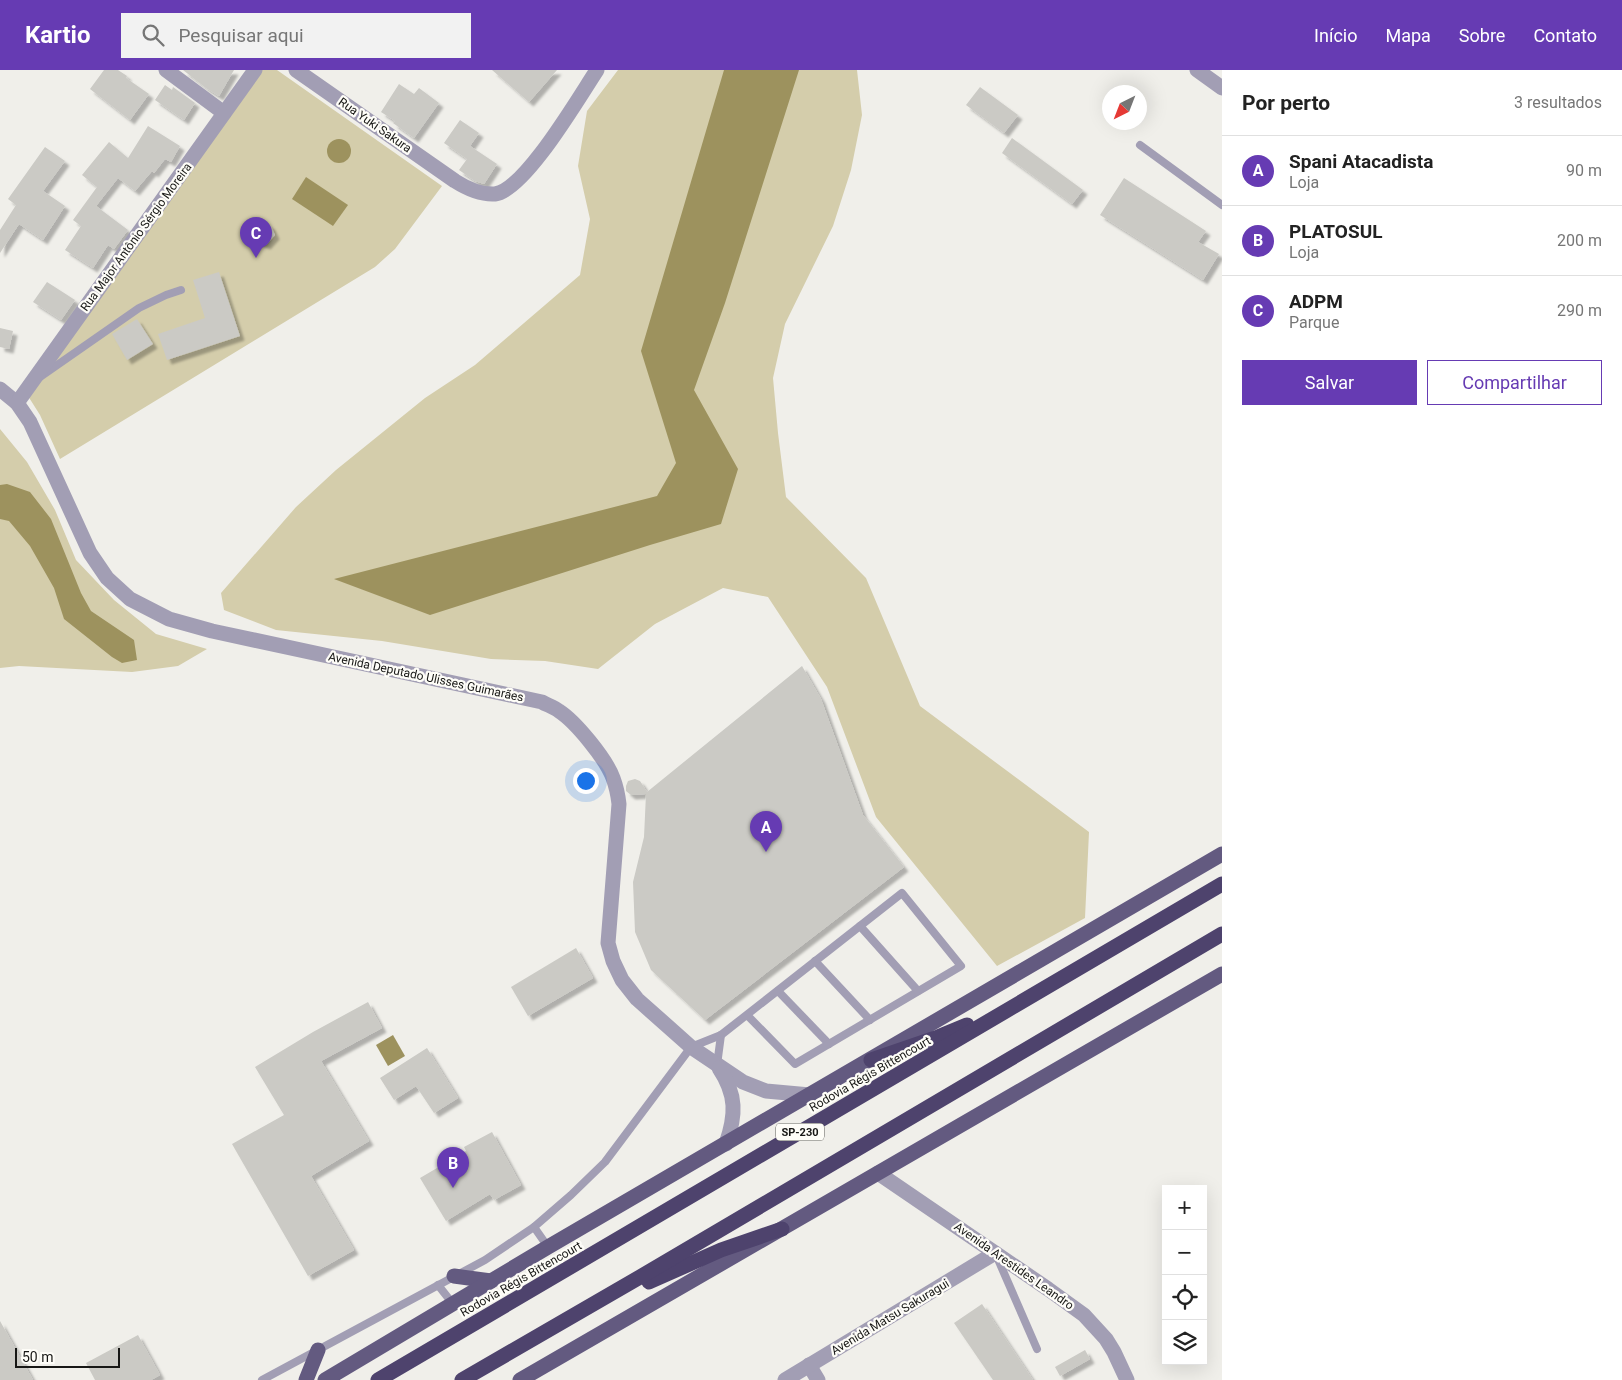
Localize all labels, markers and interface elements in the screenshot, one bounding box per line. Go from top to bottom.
search box [121,13,471,58]
text: Kartio [25,21,91,49]
icon: search [139,21,167,49]
text: Pesquisar aqui [179,24,304,47]
text: Início [1314,25,1357,46]
text: Mapa [1385,25,1431,46]
text: Sobre [1459,25,1505,46]
text: Contato [1533,25,1597,46]
north arrow [1102,85,1147,130]
text: Por perto [1242,91,1330,115]
text: 3 resultados [1514,93,1602,112]
street label: Rua Yuki Sakura [336,95,414,155]
text: Spani Atacadista [1289,150,1433,173]
street label: Rua Major Antônio Sérgio Moreira [78,160,194,314]
text: A [1253,161,1263,180]
text: 90 m [1566,161,1602,180]
text: Loja [1289,173,1319,192]
pin: C [240,217,272,258]
text: PLATOSUL [1289,220,1382,243]
text: B [1253,231,1263,250]
text: 200 m [1557,231,1602,250]
text: Loja [1289,243,1319,262]
text: ADPM [1289,290,1343,313]
text: C [1253,301,1263,320]
text: 290 m [1557,301,1602,320]
text: Parque [1289,313,1339,332]
button: Salvar [1242,360,1417,405]
button: Compartilhar [1427,360,1602,405]
street label: Avenida Deputado Ulisses Guimarães [327,649,525,705]
your location [573,768,599,794]
pin: A [750,811,782,852]
street label: Rodovia Régis Bittencourt [807,1033,933,1115]
road number: SP-230 [776,1124,824,1140]
pin: B [437,1147,469,1188]
map controls [1162,1185,1207,1365]
button: + [1162,1185,1207,1230]
street label: Avenida Arestides Leandro [952,1219,1076,1313]
button: − [1162,1230,1207,1275]
street label: Rodovia Régis Bittencourt [458,1238,584,1320]
button: locate [1162,1275,1207,1320]
street label: Avenida Matsu Sakuragui [828,1276,952,1358]
button: layers [1162,1320,1207,1365]
scale bar [15,1345,120,1368]
text: 50 m [22,1349,54,1365]

